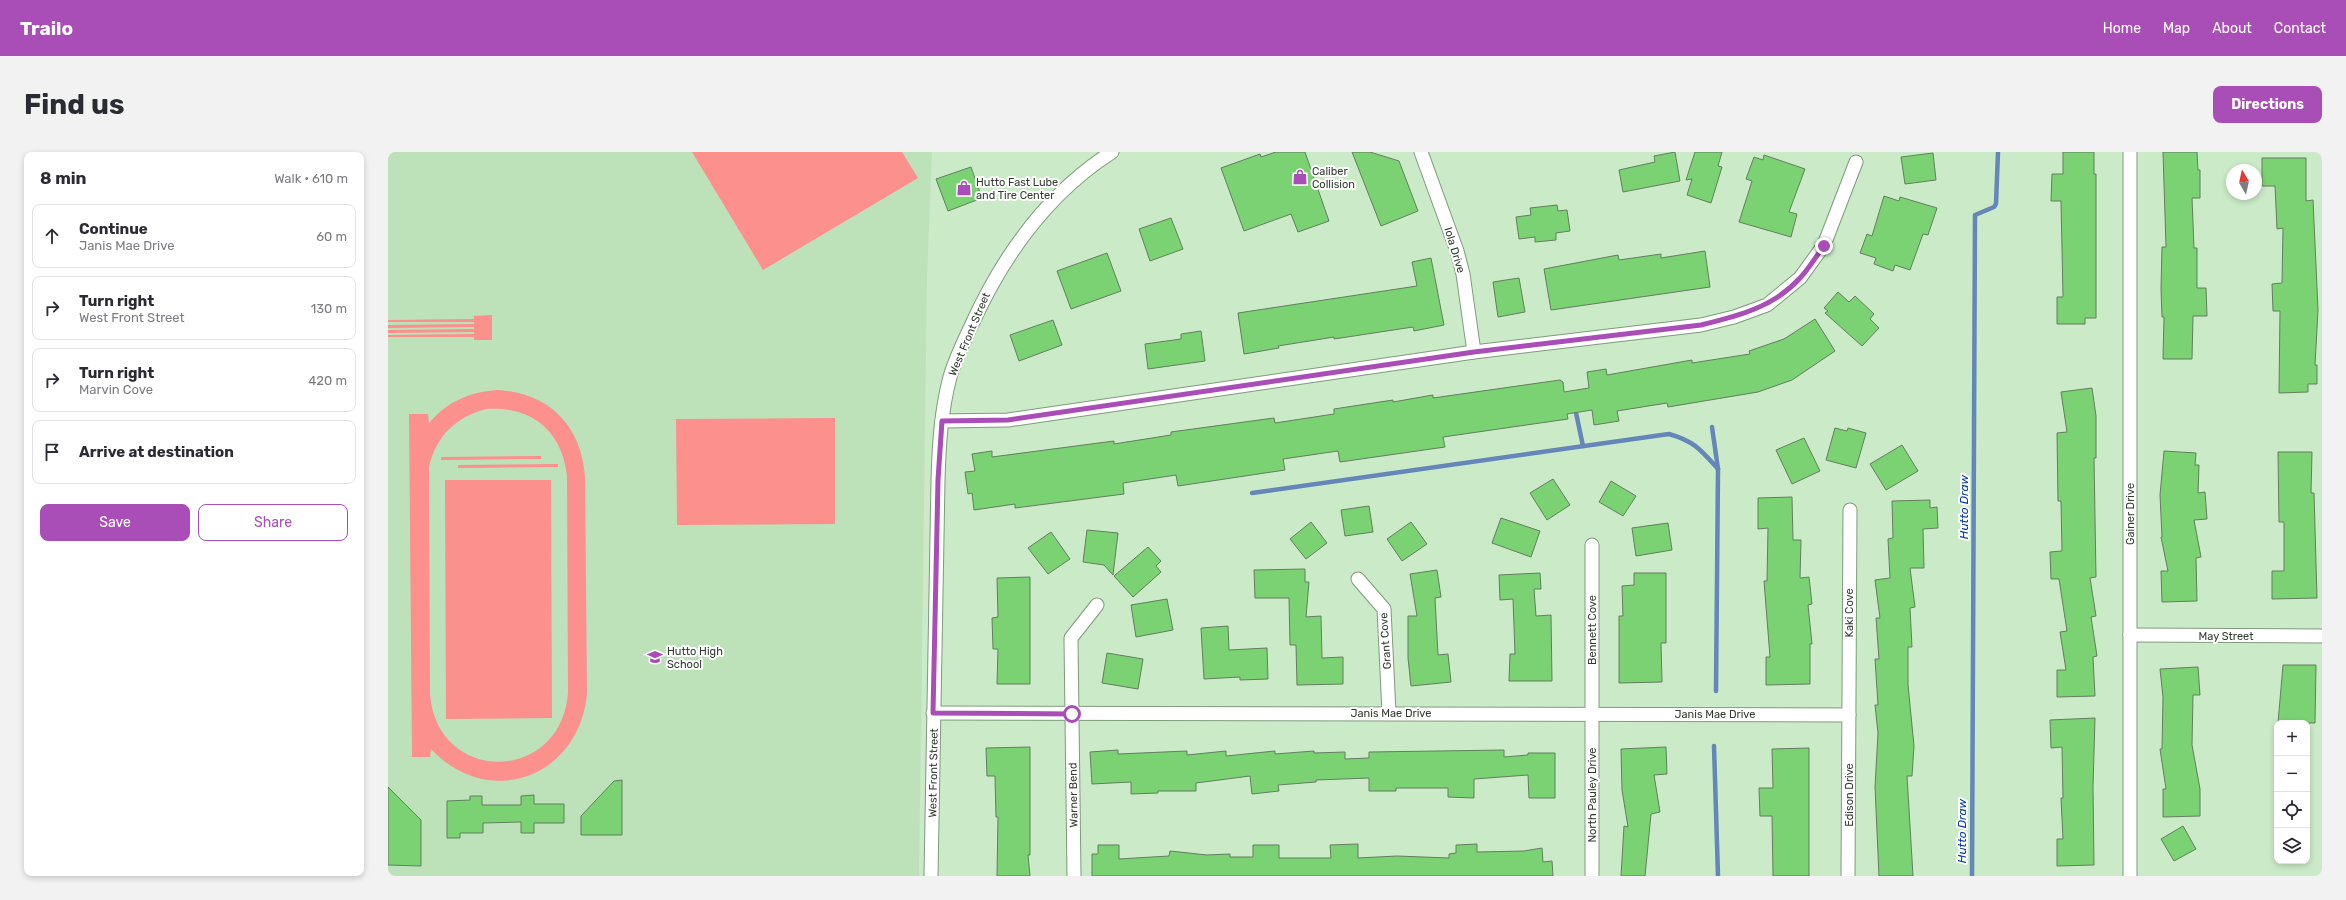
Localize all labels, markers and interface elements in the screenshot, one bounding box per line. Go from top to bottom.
text: Trailo [20,17,73,40]
text: Home [2103,20,2141,37]
text: Map [2163,20,2190,37]
text: About [2212,20,2252,37]
text: Contact [2274,20,2326,37]
button: Directions [2213,86,2322,123]
text: Find us [24,88,124,121]
north arrow [2226,164,2262,200]
place label: Caliber Collision [1312,165,1355,191]
text: 8 min [40,168,87,188]
shop icon: Caliber Collision [1291,168,1309,186]
text: Walk · 610 m [274,171,348,186]
place label: Hutto Fast Lube and Tire Center [976,176,1058,202]
shop icon: Hutto Fast Lube and Tire Center [955,179,973,197]
text: Continue [79,220,148,238]
icon: ahead [41,225,63,247]
street label: Iola Drive [1441,226,1468,275]
text: 60 m [316,229,347,244]
route end [1815,237,1833,255]
text: Janis Mae Drive [79,238,174,253]
street label: West Front Street [946,290,993,378]
text: Turn right [79,292,154,310]
icon: right [41,297,63,319]
text: 130 m [311,301,347,316]
text: West Front Street [79,310,185,325]
text: Turn right [79,364,154,382]
icon: right [41,369,63,391]
text: 420 m [308,373,347,388]
text: Marvin Cove [79,382,153,397]
icon: arrive [41,441,63,463]
text: Arrive at destination [79,443,234,461]
water label: Hutto Draw [1957,474,1971,539]
street label: Gainer Drive [2124,483,2137,545]
button: Save [40,504,190,541]
button: Share [198,504,348,541]
street label: Kaki Cove [1843,588,1856,638]
street label: Bennett Cove [1586,595,1599,665]
street label: Grant Cove [1377,612,1394,670]
street label: May Street [2199,630,2254,643]
place label: Hutto High School [667,645,723,671]
school or university icon: Hutto High School [646,648,664,666]
route start [1063,705,1081,723]
street label: Janis Mae Drive [1351,707,1431,720]
street label: Janis Mae Drive [1675,708,1755,721]
map controls [2274,720,2310,864]
button: + [2274,720,2310,756]
street label: West Front Street [926,728,941,818]
street label: North Pauley Drive [1586,747,1599,843]
button: − [2274,756,2310,792]
street label: Warner Bend [1066,762,1081,828]
street label: Edison Drive [1843,763,1856,827]
button: locate [2274,792,2310,828]
water label: Hutto Draw [1955,798,1969,863]
button: layers [2274,828,2310,864]

